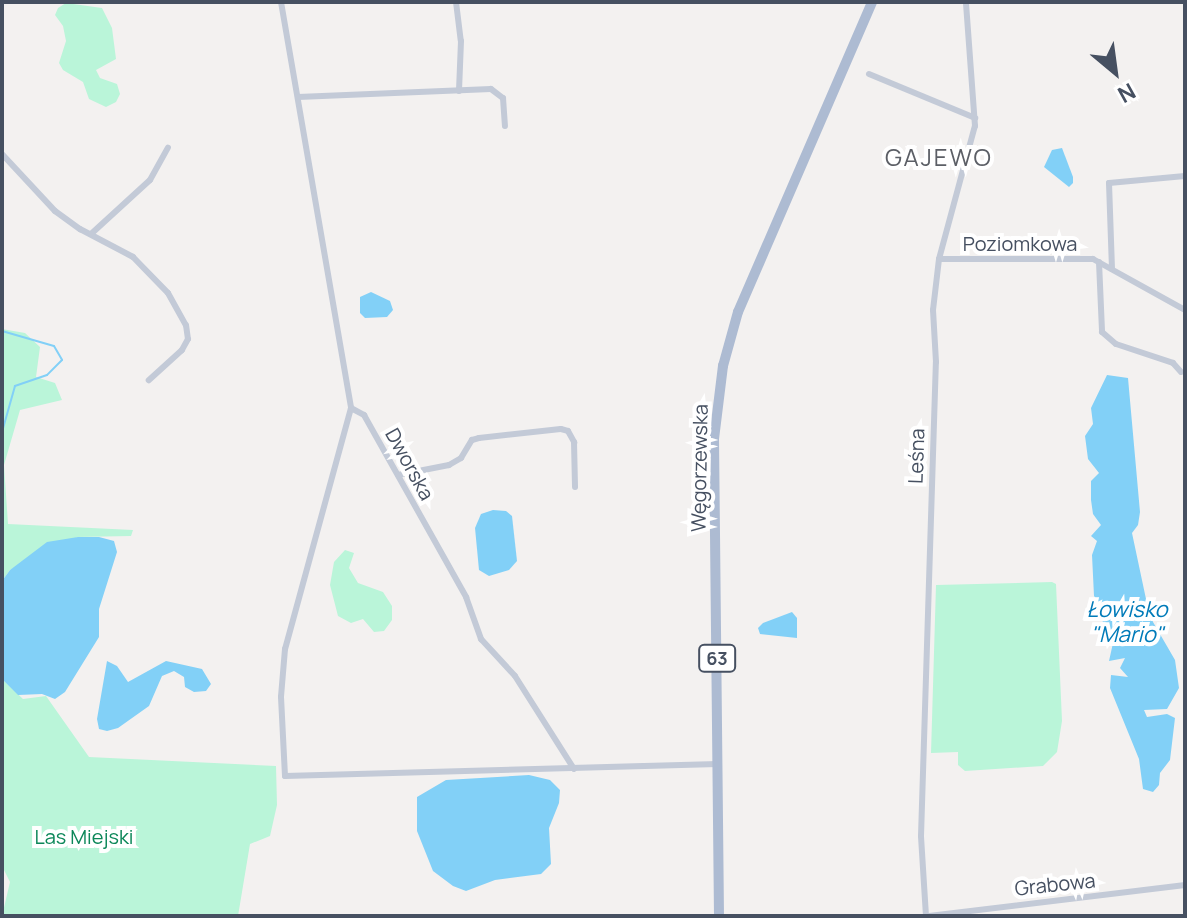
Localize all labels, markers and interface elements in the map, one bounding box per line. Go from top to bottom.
north arrow [1075,32,1155,112]
text: N [1112,76,1141,110]
district label: GAJEWO [885,143,993,171]
street label: Poziomkowa [963,231,1077,255]
street label: Węgorzewska [686,404,712,532]
street label: Dworska [380,424,440,504]
street label: Leśna [903,428,929,484]
water label: Łowisko "Mario" [1086,596,1168,648]
road number: 63 [697,644,737,672]
park label: Las Miejski [34,824,134,848]
street label: Grabowa [1013,868,1097,900]

